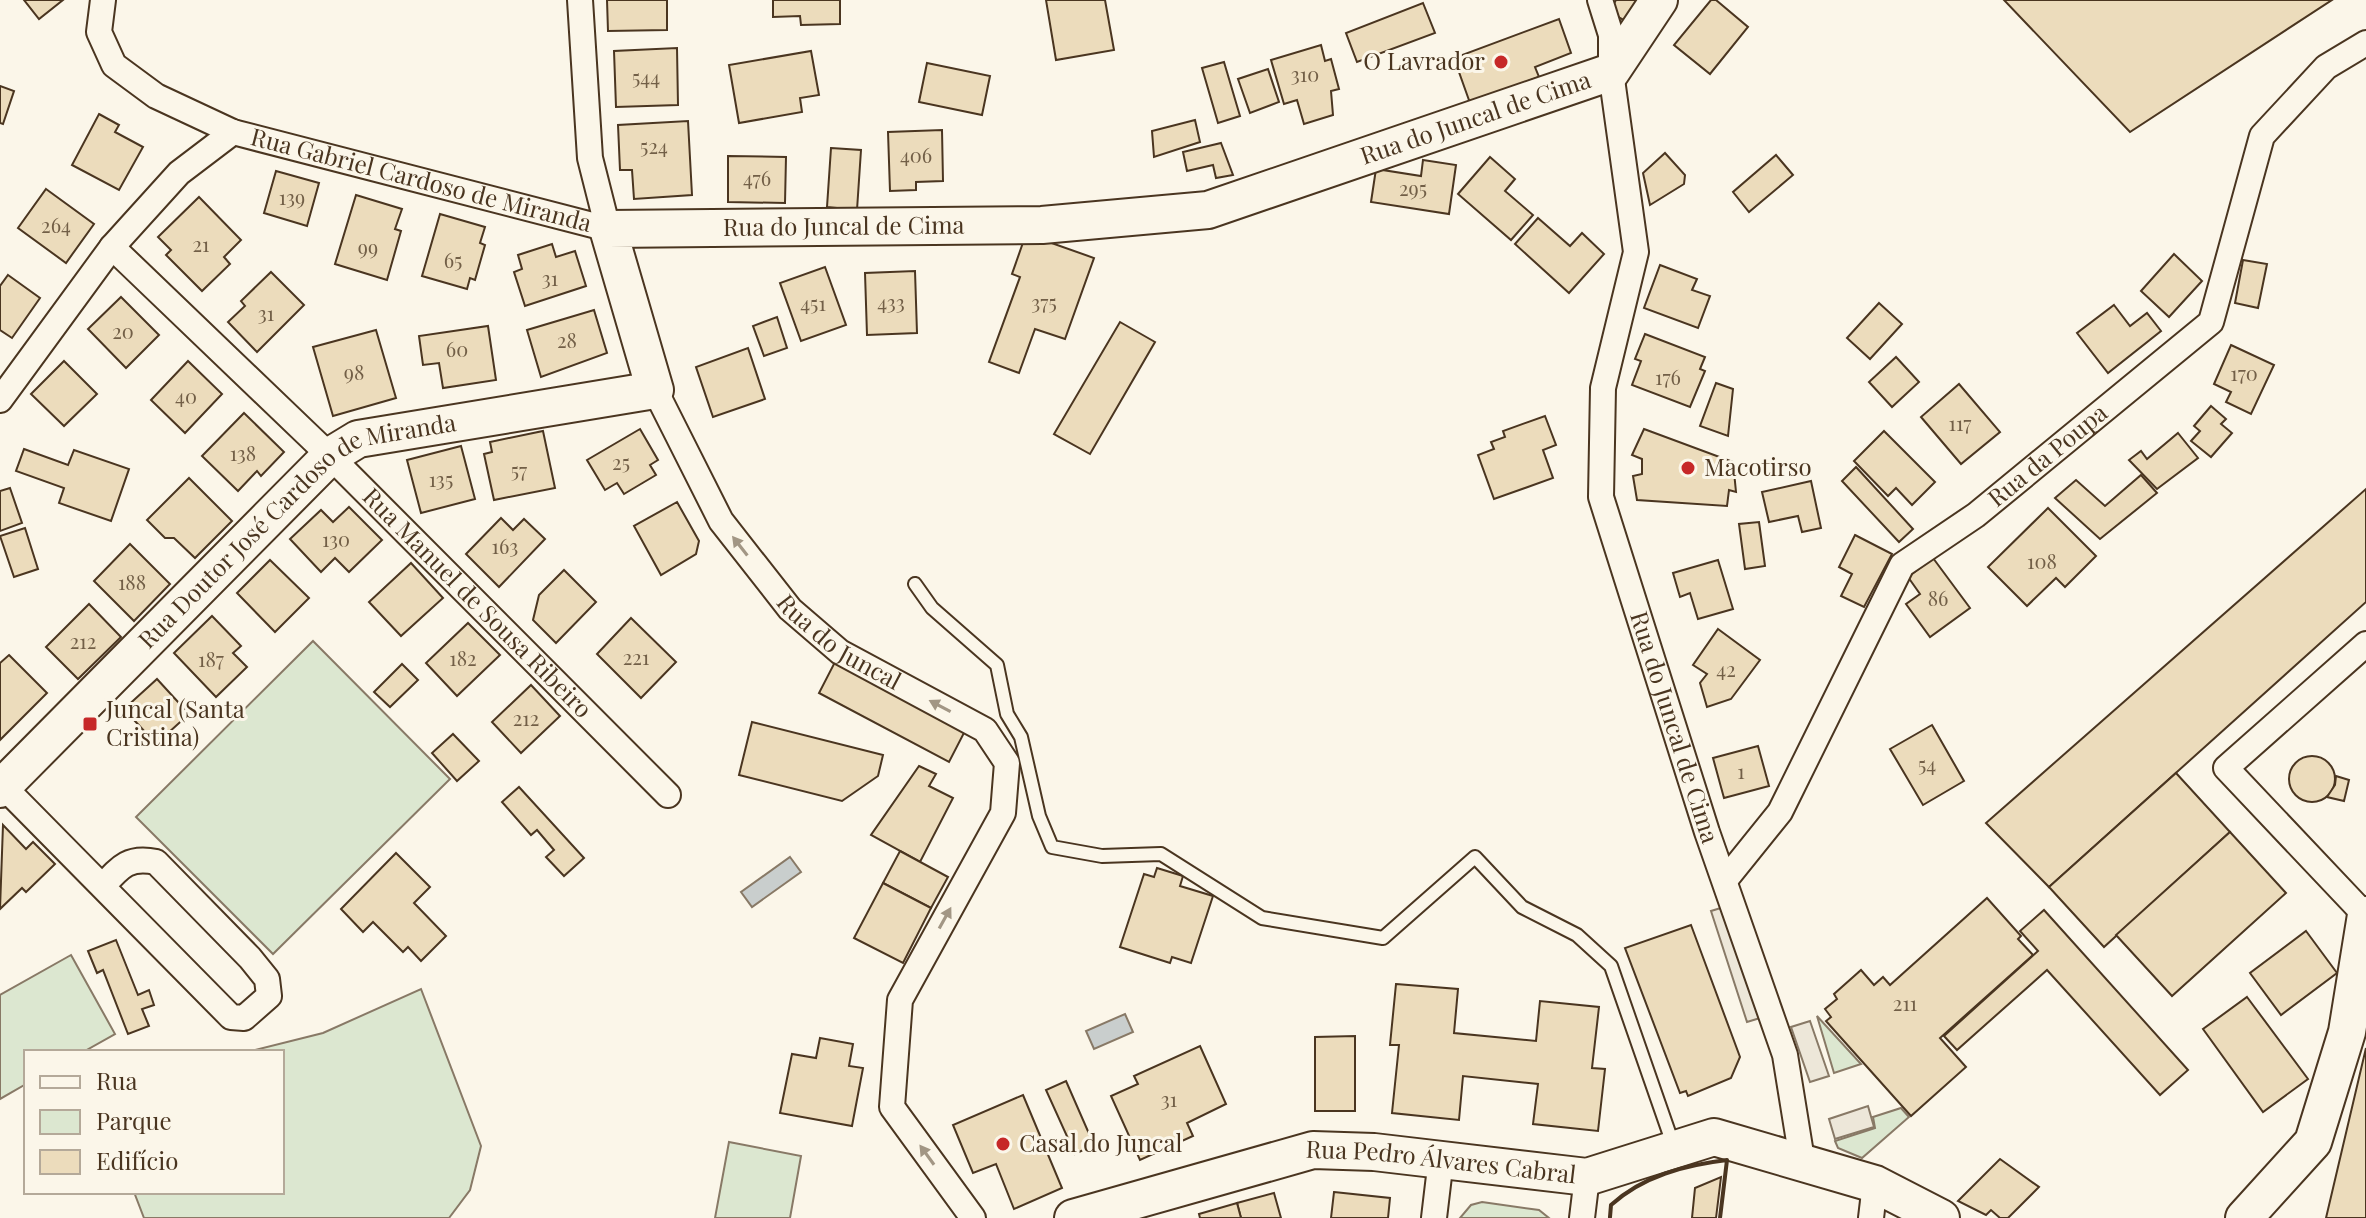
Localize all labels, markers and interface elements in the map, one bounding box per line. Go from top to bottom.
place label: O Lavrador [1363,44,1485,76]
marker: O Lavrador [1492,53,1510,71]
house number: 310 [1291,60,1319,87]
street label: Rua do Juncal de Cima [1356,62,1595,171]
house number: 544 [632,63,660,90]
street label: Rua Gabriel Cardoso de Miranda [248,119,595,238]
house number: 524 [640,132,668,159]
house number: 406 [900,141,932,168]
house number: 476 [743,164,771,191]
house number: 295 [1399,174,1427,201]
house number: 139 [279,183,305,210]
street label: Rua do Juncal de Cima [723,208,965,242]
house number: 264 [41,211,71,238]
house number: 21 [193,230,209,257]
house number: 99 [358,233,378,260]
house number: 65 [444,246,462,273]
house number: 31 [542,264,558,291]
house number: 433 [877,288,905,315]
house number: 375 [1031,288,1057,315]
house number: 451 [800,289,826,316]
house number: 31 [258,299,274,326]
house number: 20 [112,317,134,344]
house number: 28 [557,326,577,353]
house number: 60 [446,335,468,362]
house number: 98 [344,358,364,385]
house number: 170 [2230,359,2258,386]
house number: 176 [1655,363,1681,390]
house number: 40 [175,382,197,409]
street label: Rua da Poupa [1980,396,2113,513]
street label: Rua Doutor José Cardoso de Miranda [130,405,458,654]
house number: 117 [1949,409,1971,436]
house number: 138 [230,439,256,466]
house number: 25 [612,448,630,475]
place label: Macotirso [1704,450,1812,482]
house number: 57 [511,456,527,483]
marker: Macotirso [1679,459,1697,477]
house number: 135 [429,465,453,492]
street label: Rua Manuel de Sousa Ribeiro [357,480,600,724]
house number: 130 [322,525,350,552]
house number: 163 [492,532,518,559]
one-way arrow [733,536,749,556]
house number: 108 [2027,547,2057,574]
house number: 188 [118,568,146,595]
house number: 86 [1928,584,1948,611]
street label: Rua do Juncal [770,587,907,696]
street label: Rua do Juncal de Cima [1624,607,1728,847]
house number: 212 [70,627,96,654]
house number: 221 [623,643,649,670]
house number: 182 [449,644,477,671]
house number: 187 [198,645,224,672]
house number: 42 [1716,655,1736,682]
place label: Juncal (Santa Cristina) [105,692,245,752]
one-way arrow [929,700,952,713]
house number: 212 [513,704,539,731]
marker: Juncal (Santa Cristina) [81,715,99,733]
house number: 54 [1918,750,1936,777]
house number: 1 [1737,757,1745,784]
one-way arrow [938,907,952,929]
house number: 211 [1893,989,1917,1016]
legend [24,1050,284,1194]
text: Rua [96,1064,137,1096]
house number: 31 [1161,1085,1177,1112]
text: Parque [96,1104,172,1136]
place label: Casal do Juncal [1019,1126,1182,1158]
street label: Rua Pedro Álvares Cabral [1305,1132,1578,1190]
marker: Casal do Juncal [994,1135,1012,1153]
text: Edifício [96,1144,178,1176]
one-way arrow [919,1144,935,1166]

